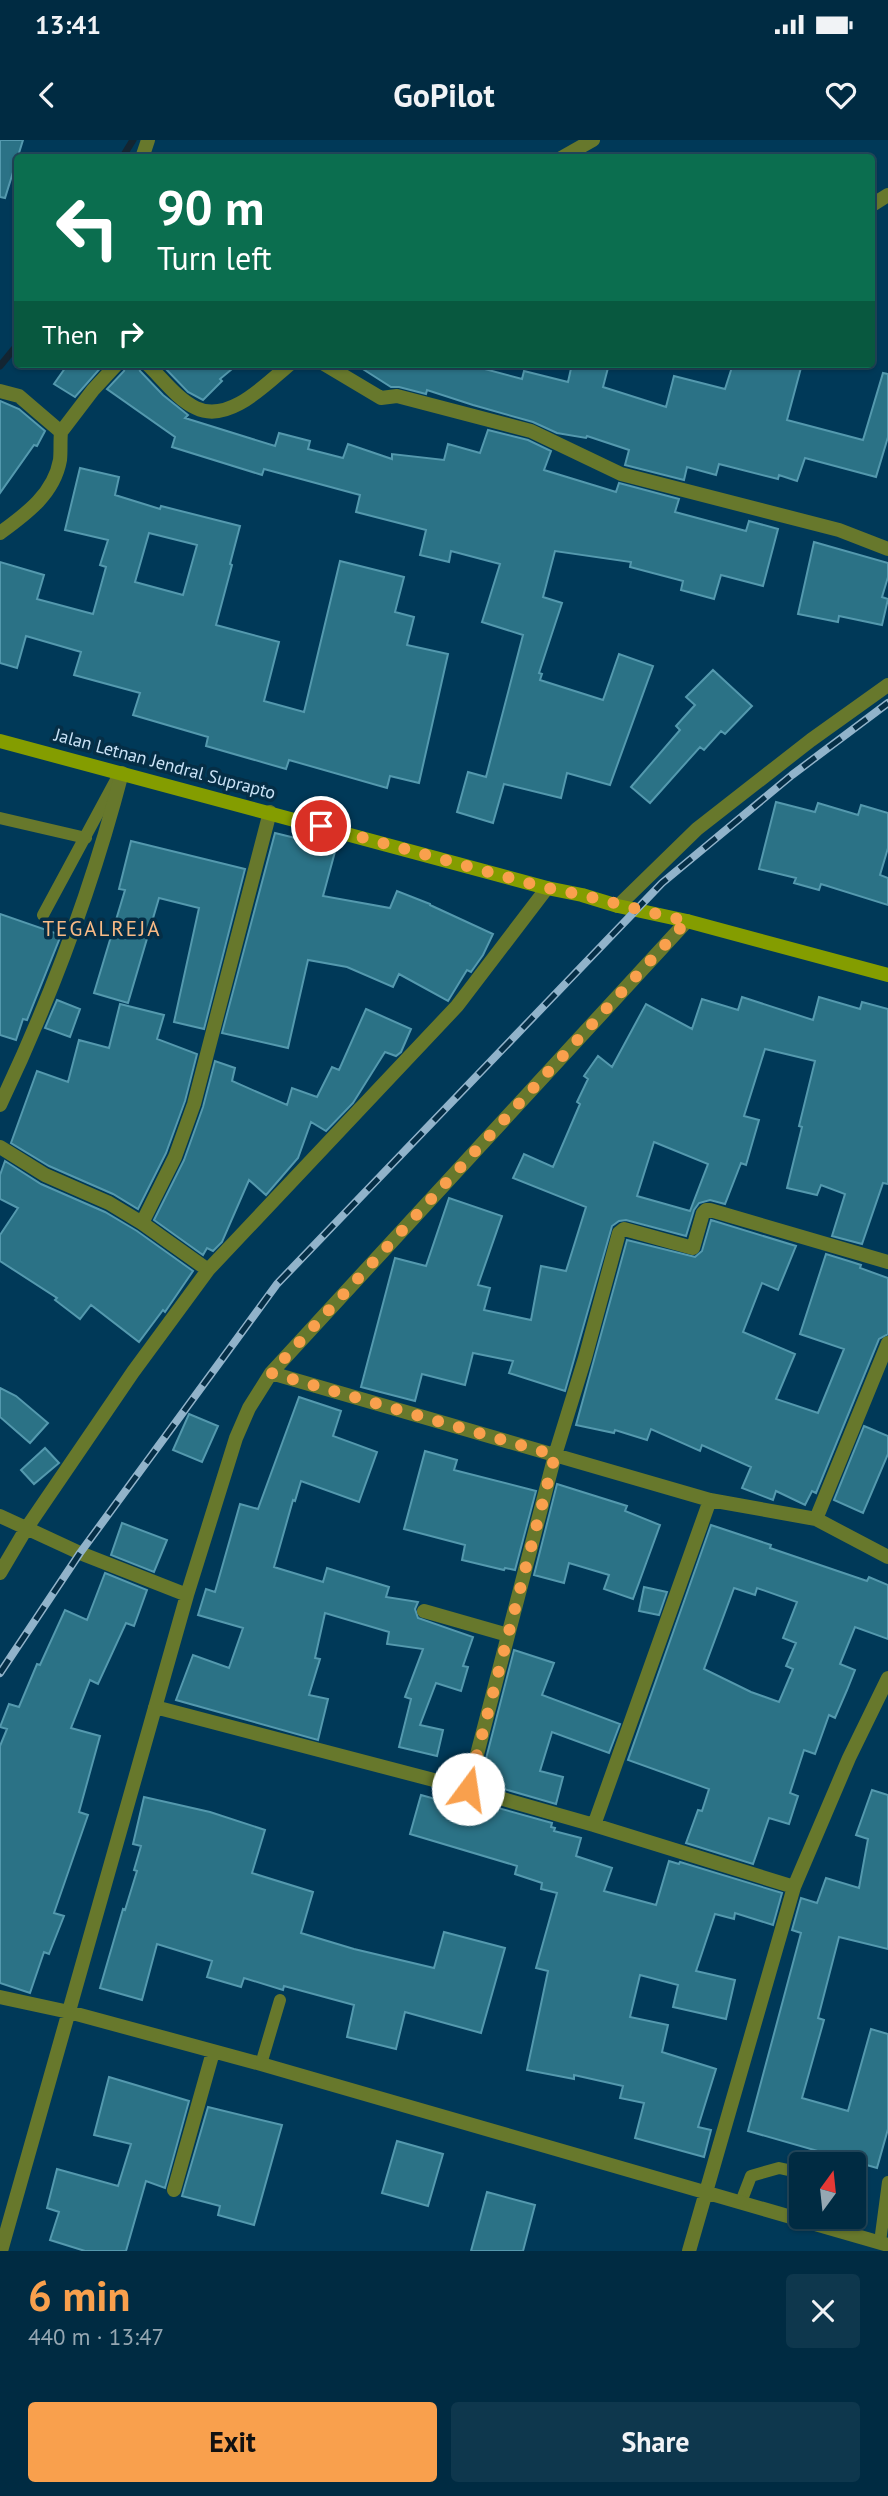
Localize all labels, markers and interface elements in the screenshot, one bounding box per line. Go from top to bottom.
text: 13:41 [35,8,101,41]
text: GoPilot [393,74,495,116]
icon: back [28,76,66,114]
icon: heart [822,76,860,114]
text: 90 m [157,175,264,239]
icon: left [42,182,133,273]
text: Turn left [157,237,272,279]
icon: right [112,315,150,353]
text: Then [42,318,98,351]
street label: Jalan Letnan Jendral Suprapto [51,723,278,804]
pin [291,796,351,856]
icon: arrive [302,807,340,845]
district label: TEGALREJA [42,915,162,942]
position arrow [431,1752,505,1826]
north arrow [789,2152,866,2230]
map controls [789,2152,866,2229]
text: 6 min [28,2268,130,2323]
button: close [786,2274,860,2348]
text: 440 m · 13:47 [28,2322,164,2351]
button: Exit [28,2402,437,2482]
button: Share [451,2402,860,2482]

